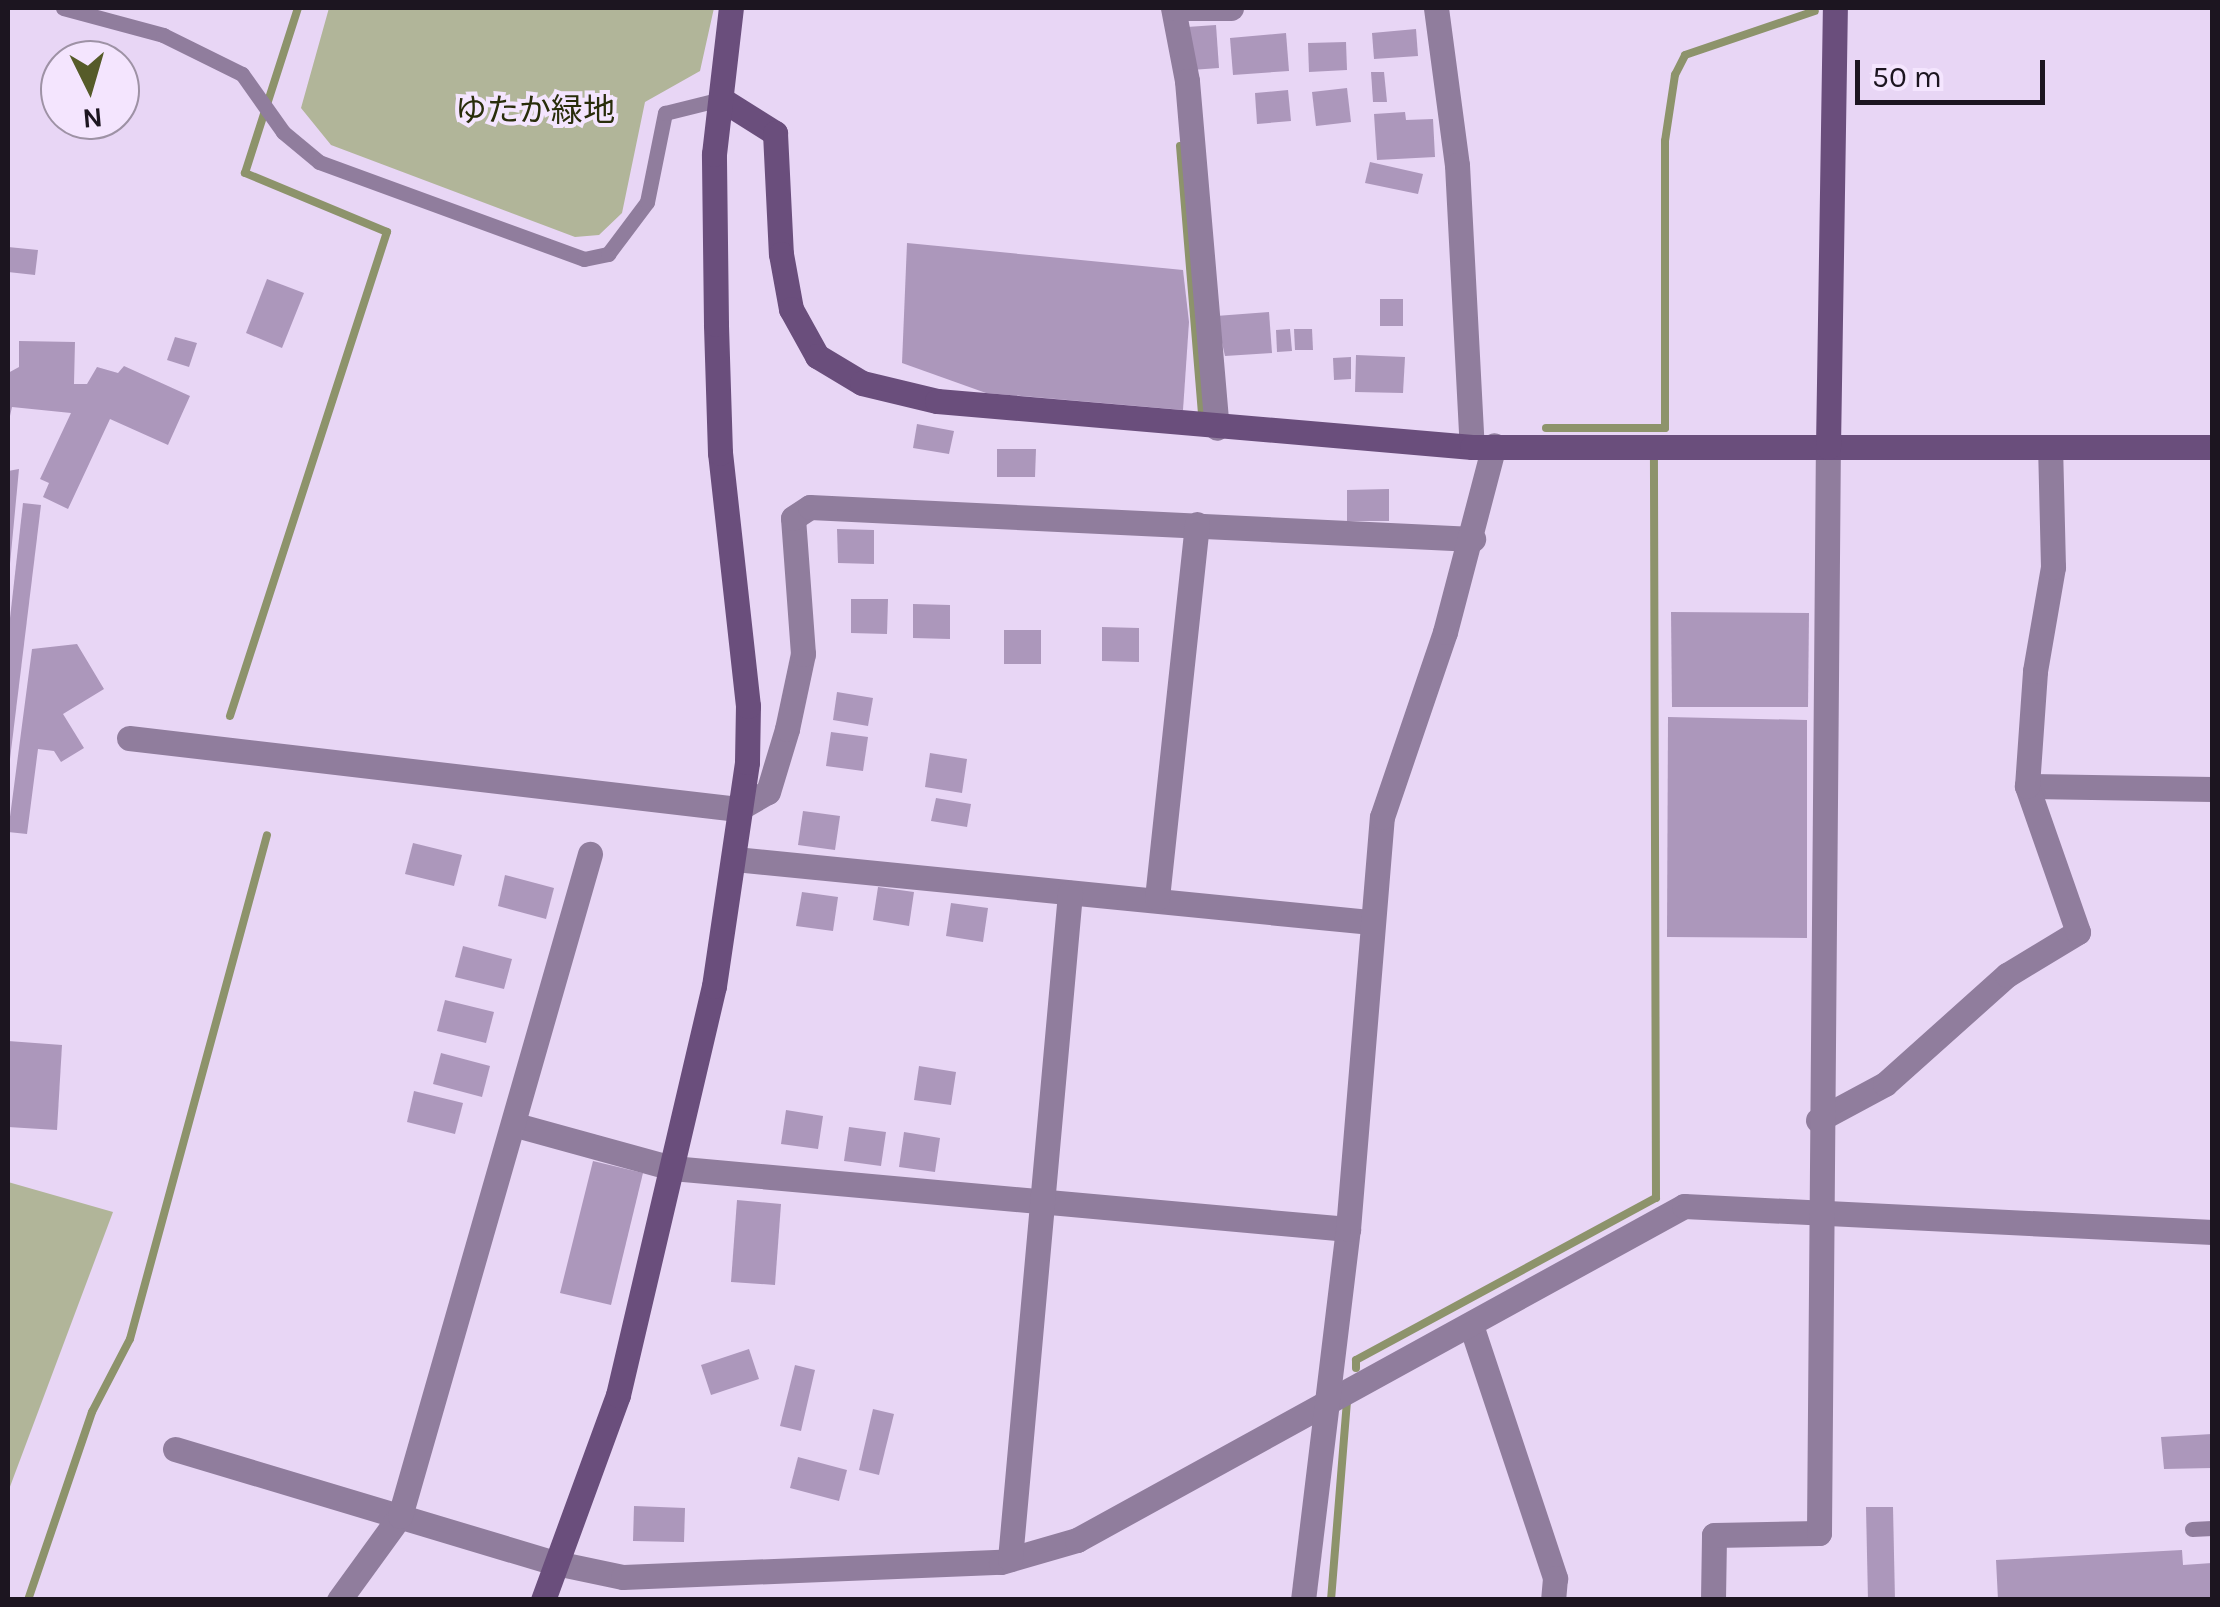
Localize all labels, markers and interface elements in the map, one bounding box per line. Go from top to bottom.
north arrow [40,40,140,140]
scale bar [1860,40,2050,102]
text: 50 m [1872,59,1942,95]
park label: ゆたか緑地 [455,92,615,130]
text: N [81,101,104,136]

